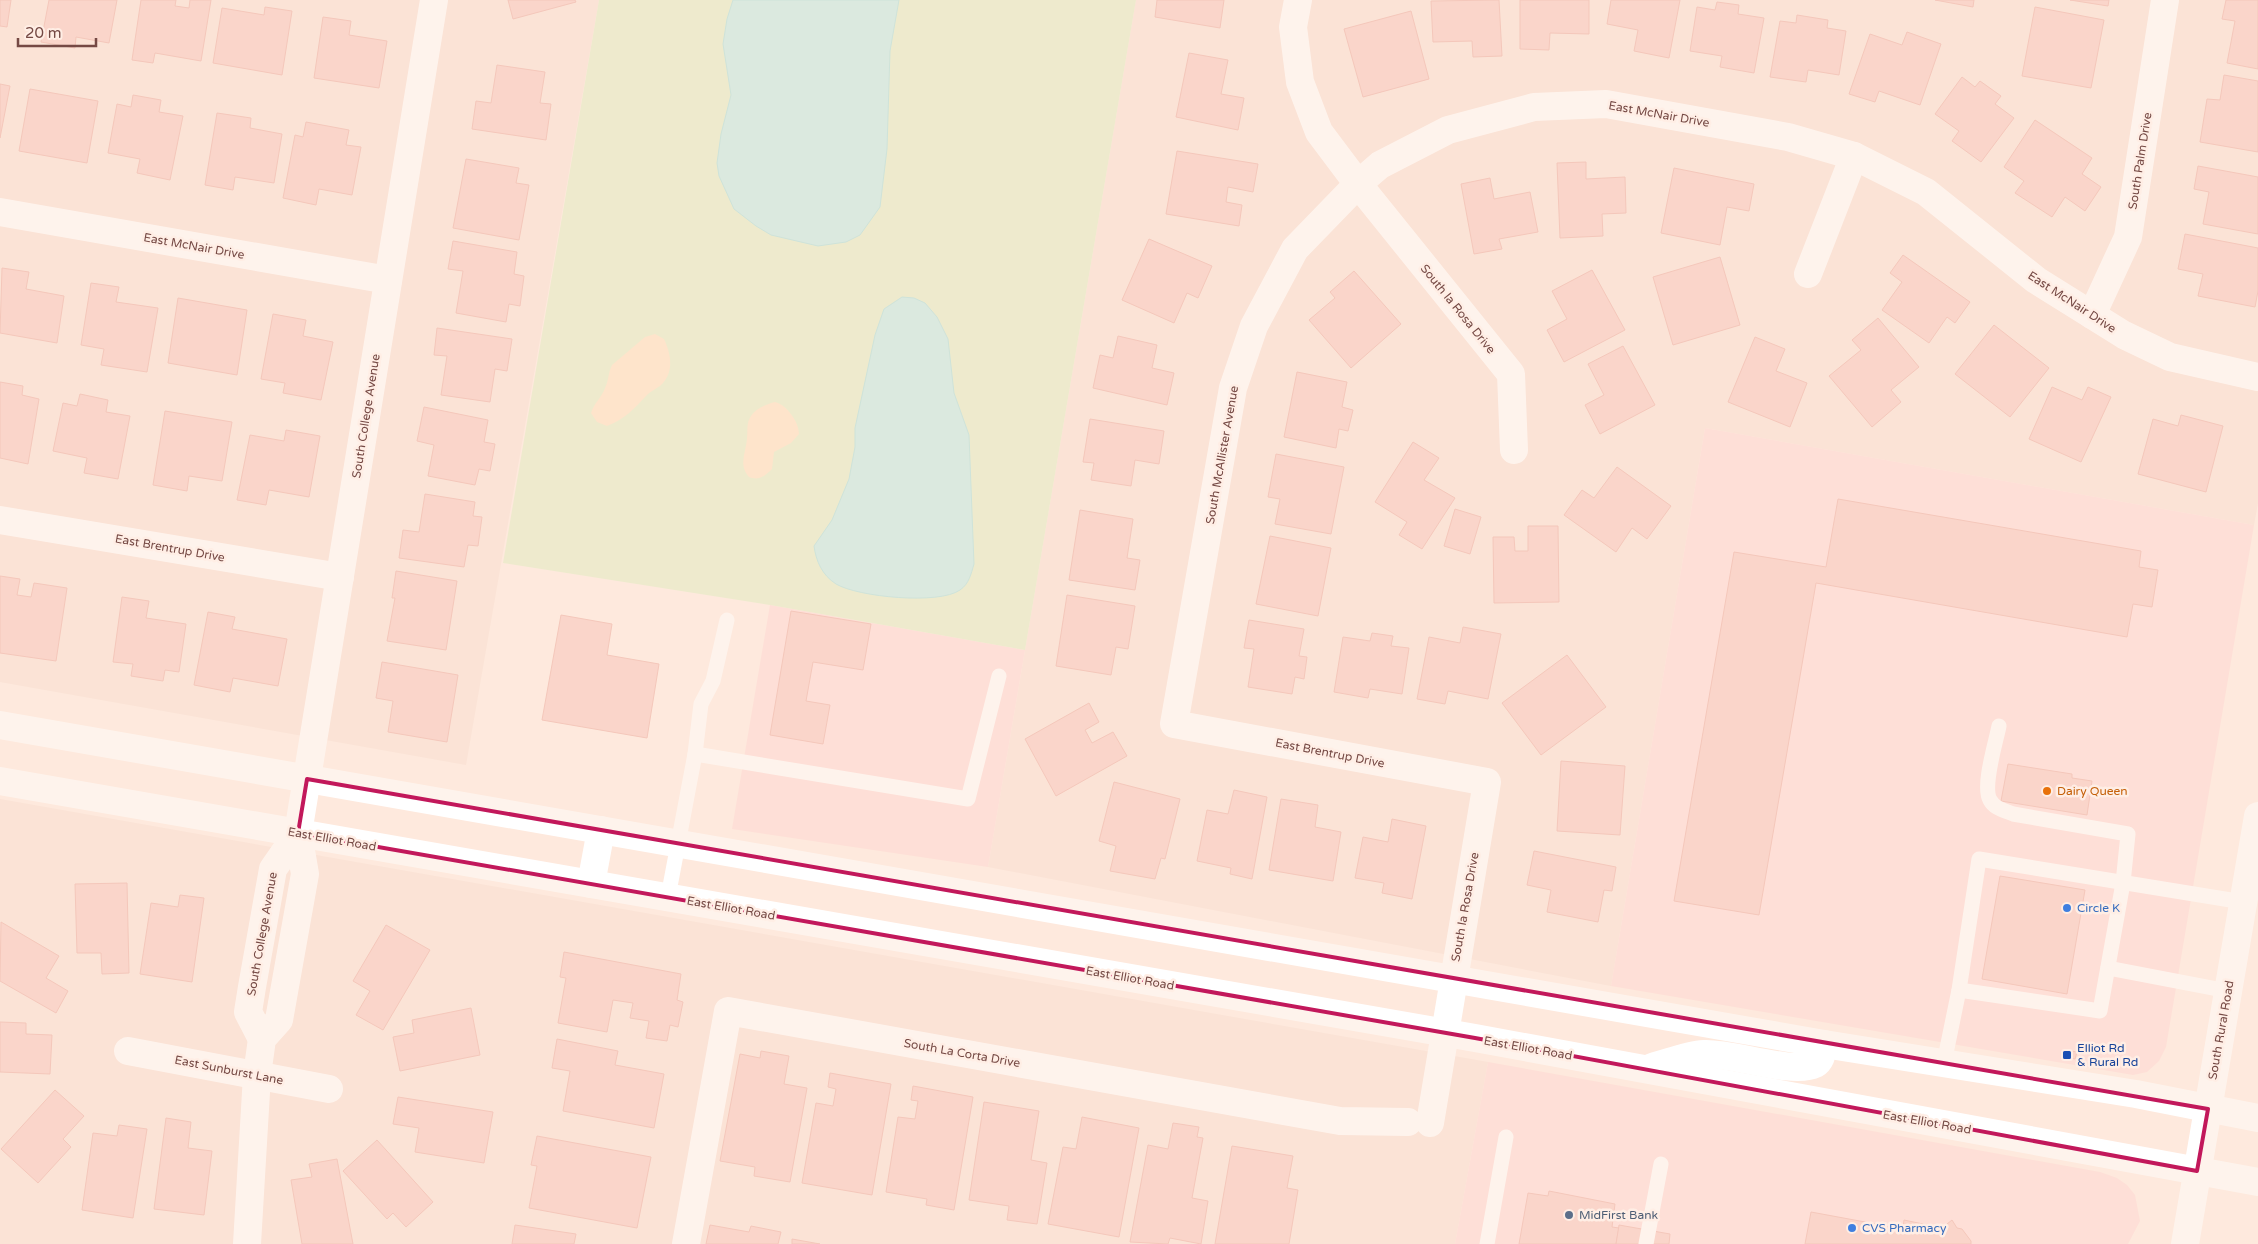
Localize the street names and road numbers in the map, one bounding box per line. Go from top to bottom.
street label: East McNair Drive [1607,98,1711,130]
street label: South Palm Drive [2125,111,2155,211]
street label: East McNair Drive [142,230,246,262]
street label: South la Rosa Drive [1418,262,1498,357]
street label: East McNair Drive [2025,268,2119,336]
street label: South College Avenue [349,353,383,479]
street label: South McAllister Avenue [1203,384,1241,525]
street label: East Brentrup Drive [114,531,226,565]
street label: East Brentrup Drive [1274,736,1386,771]
street label: East Elliot Road [287,824,377,854]
street label: South la Rosa Drive [1448,851,1482,963]
street label: South College Avenue [244,871,280,997]
street label: East Elliot Road [686,893,776,923]
street label: East Elliot Road [1085,963,1175,993]
street label: South Rural Road [2205,979,2237,1081]
street label: East Elliot Road [1483,1033,1573,1063]
street label: South La Corta Drive [903,1036,1021,1070]
street label: East Sunburst Lane [174,1053,285,1087]
street label: East Elliot Road [1882,1107,1972,1137]

